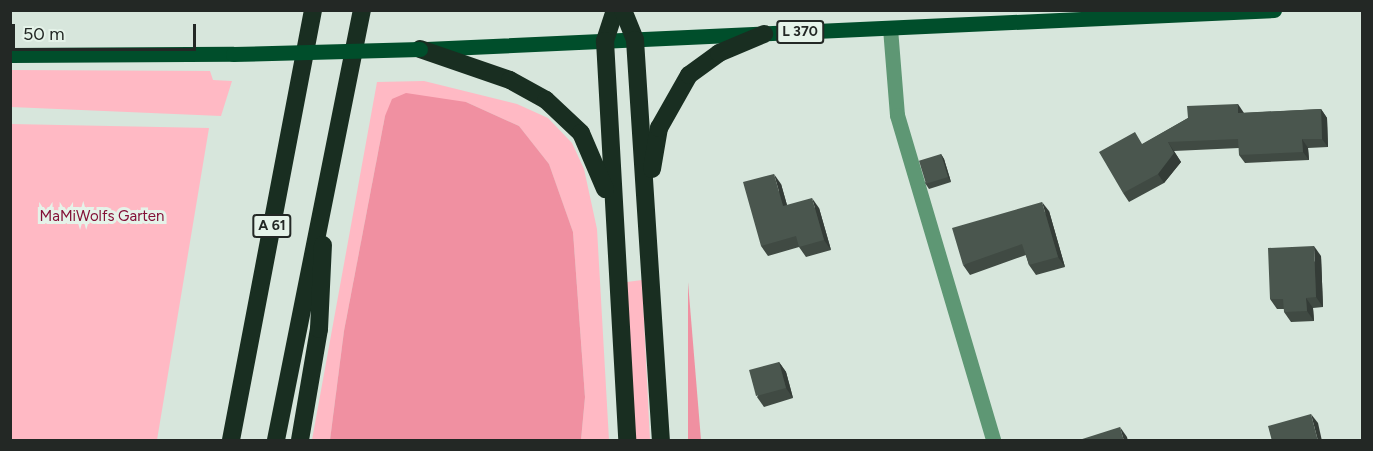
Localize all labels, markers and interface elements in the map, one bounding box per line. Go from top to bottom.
scale bar [15,12,200,50]
road number: L 370 [776,21,824,43]
text: 50 m [23,23,65,45]
park label: MaMiWolfs Garten [40,208,164,226]
road number: A 61 [251,215,293,237]

